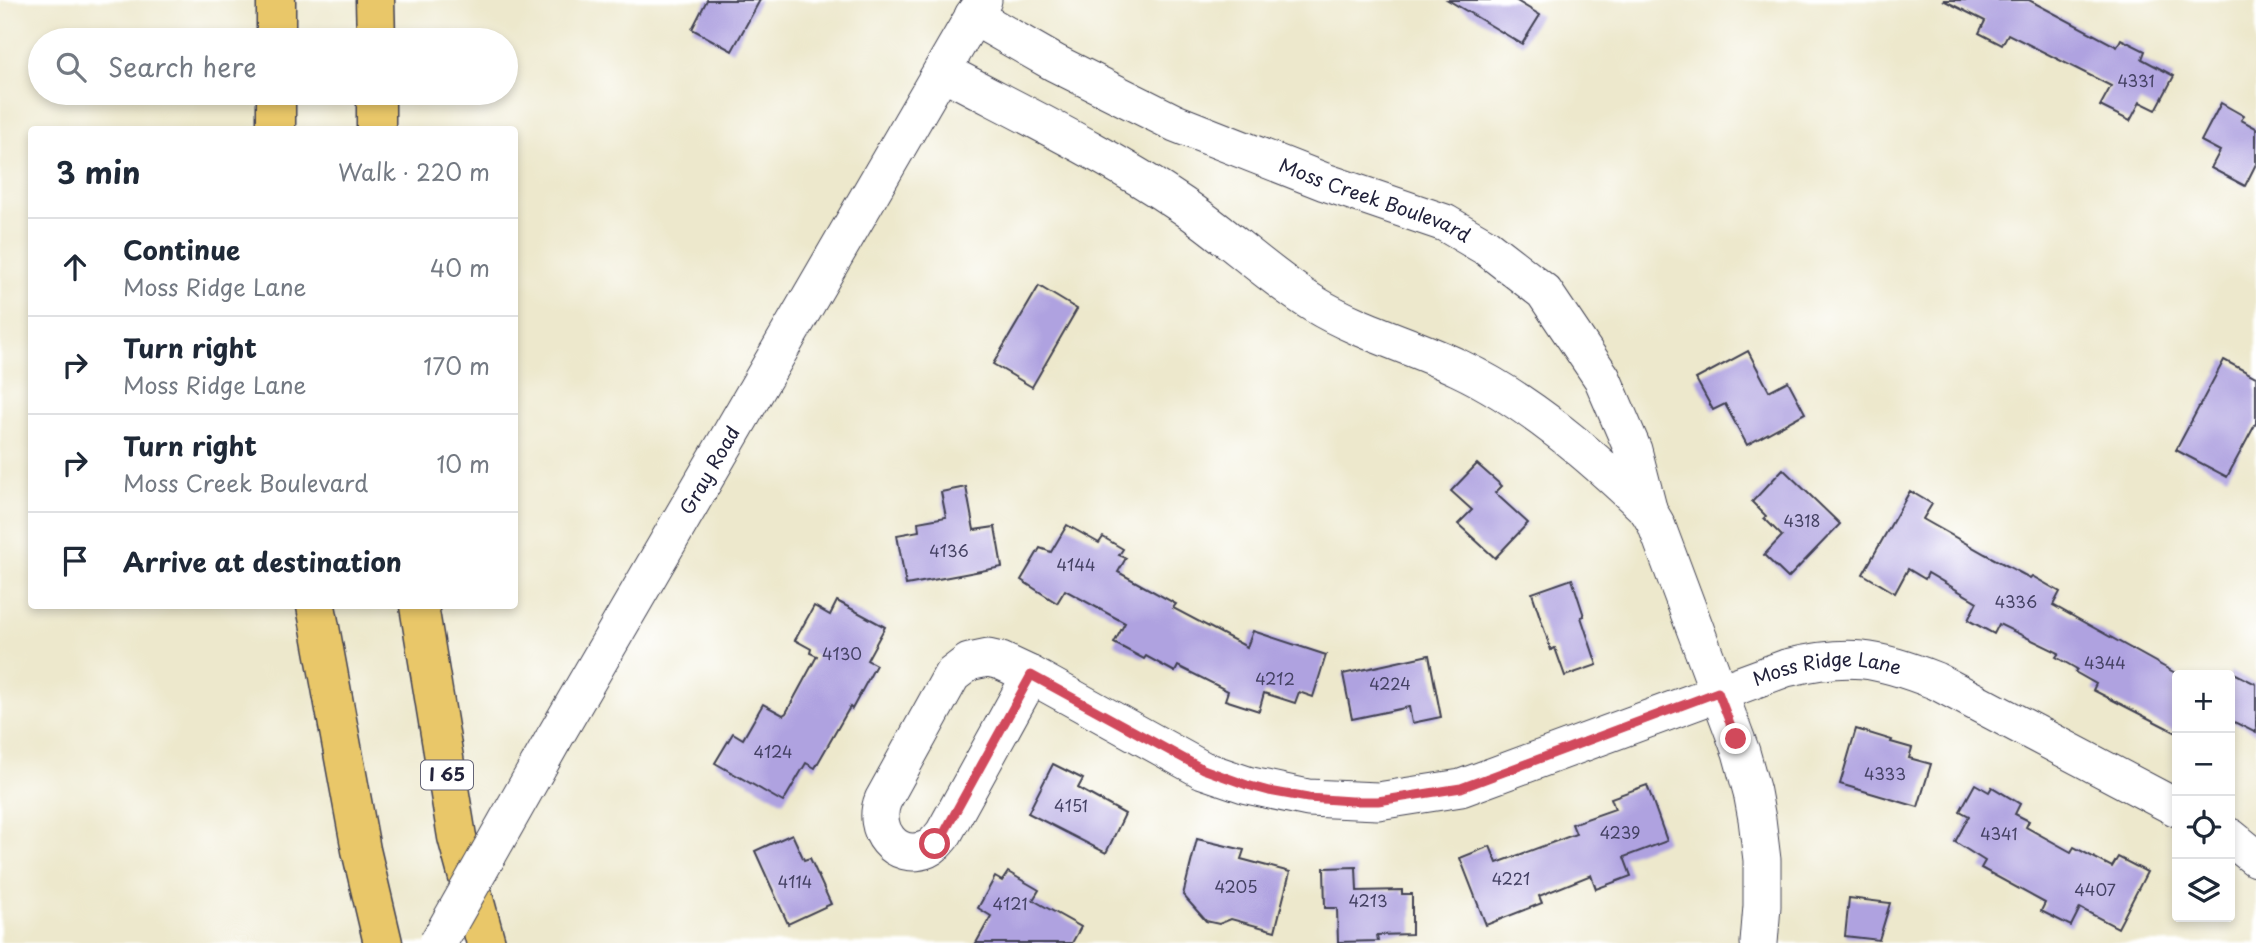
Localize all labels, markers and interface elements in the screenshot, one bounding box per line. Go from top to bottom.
search box [28,28,518,105]
text: Search here [108,47,257,86]
icon: search [52,48,90,86]
house number: 4331 [2117,68,2155,92]
text: 3 min [56,149,141,194]
street label: Moss Creek Boulevard [1275,150,1477,248]
text: Walk · 220 m [338,154,490,189]
text: Continue [123,230,240,269]
icon: ahead [56,248,94,286]
text: 40 m [430,250,490,285]
text: Moss Ridge Lane [123,269,306,304]
text: Turn right [123,328,257,367]
icon: right [56,346,94,384]
text: 170 m [423,348,490,383]
text: Moss Ridge Lane [123,367,306,402]
street label: Gray Road [672,420,746,519]
text: Turn right [123,426,257,465]
icon: right [56,444,94,482]
text: 10 m [436,446,490,481]
text: Moss Creek Boulevard [123,465,368,500]
house number: 4318 [1784,508,1820,532]
house number: 4136 [929,538,969,562]
icon: arrive [56,542,94,580]
text: Arrive at destination [123,542,402,581]
house number: 4144 [1057,552,1095,576]
house number: 4336 [1995,589,2037,613]
house number: 4130 [822,641,862,665]
street label: Moss Ridge Lane [1748,644,1905,692]
house number: 4344 [2084,650,2126,674]
house number: 4212 [1255,666,1295,690]
map controls [2172,670,2235,922]
button: + [2172,670,2235,733]
house number: 4224 [1369,671,1411,695]
route end [1720,723,1751,754]
button: − [2172,733,2235,796]
house number: 4124 [753,739,793,763]
road number: I 65 [421,760,473,790]
house number: 4333 [1864,761,1906,785]
house number: 4151 [1054,793,1088,817]
button: locate [2172,796,2235,859]
house number: 4239 [1600,820,1640,844]
house number: 4341 [1980,821,2018,845]
route start [919,828,950,859]
button: layers [2172,859,2235,922]
house number: 4221 [1492,866,1530,890]
house number: 4114 [778,869,812,893]
house number: 4205 [1215,874,1257,898]
house number: 4407 [2074,877,2116,901]
house number: 4213 [1348,888,1388,912]
house number: 4121 [992,891,1028,915]

